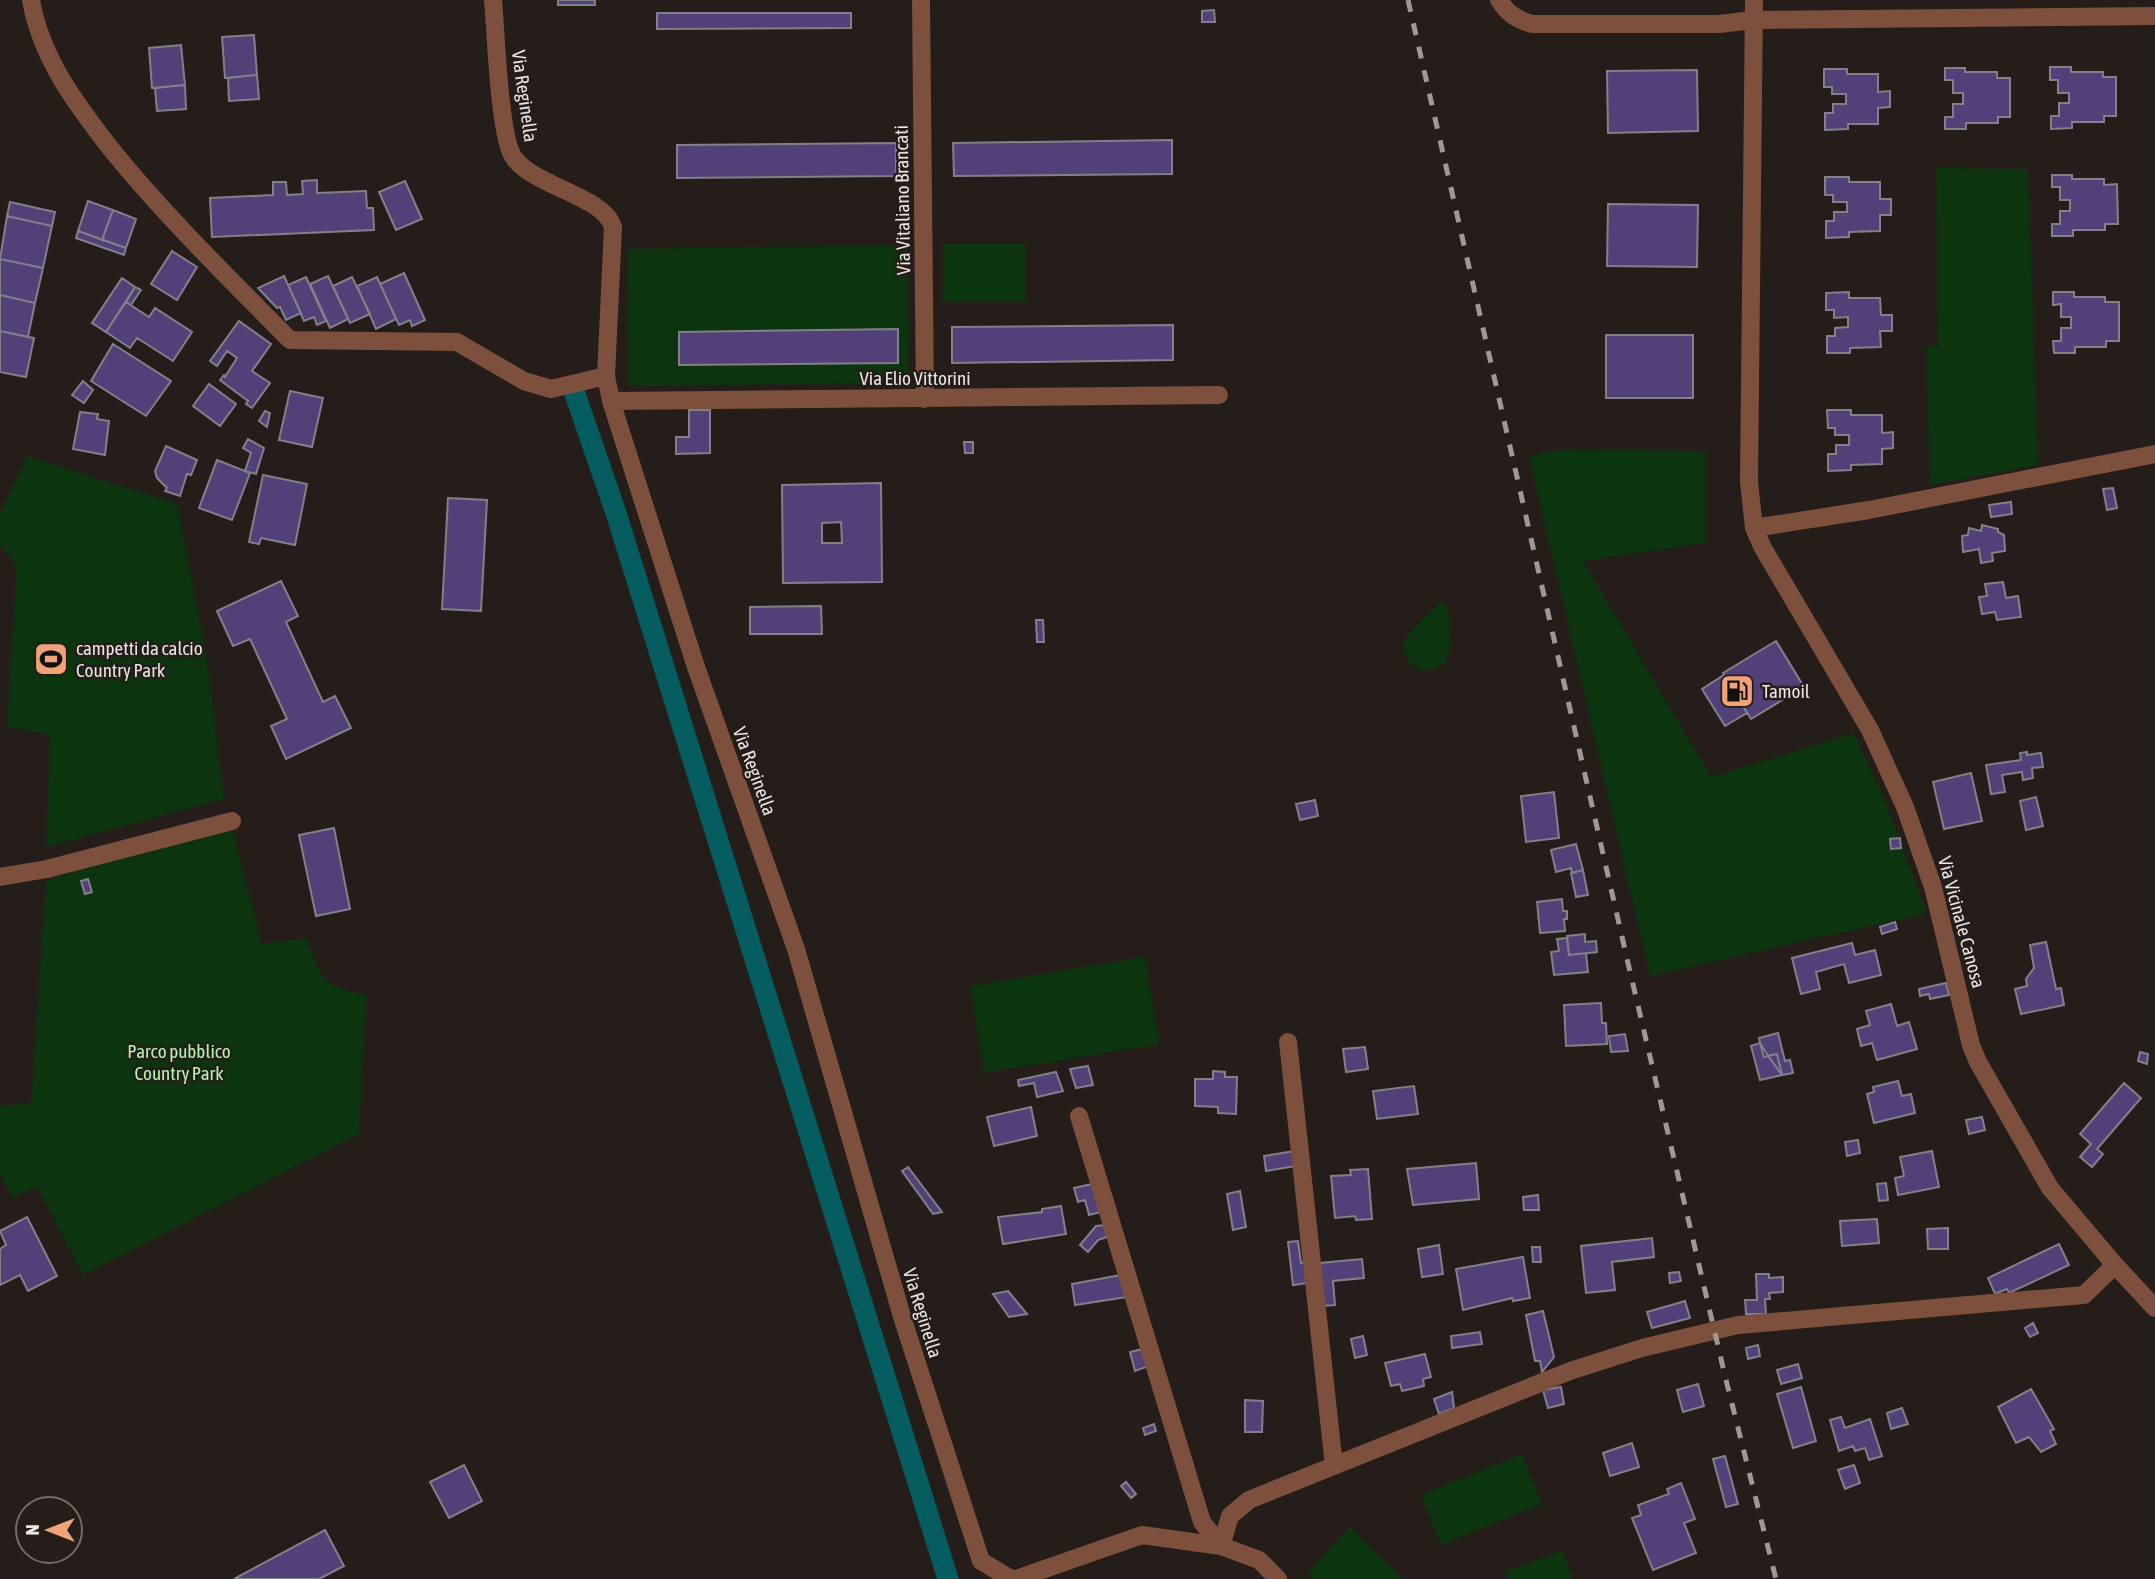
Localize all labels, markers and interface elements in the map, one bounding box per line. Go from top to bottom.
street label: Via Reginella [508,49,542,143]
street label: Via Vitaliano Brancati [890,125,914,275]
street label: Via Elio Vittorini [859,367,971,389]
place label: campetti da calcio Country Park [76,637,203,681]
sports icon: campetti da calcio Country Park [32,640,70,678]
fuel station icon: Tamoil [1718,672,1756,710]
place label: Tamoil [1762,680,1810,702]
street label: Via Reginella [729,724,781,818]
street label: Via Vicinale Canosa [1934,854,1990,990]
park label: Parco pubblico Country Park [127,1040,231,1084]
street label: Via Reginella [899,1266,947,1360]
north arrow [14,1495,84,1565]
text: N [21,1524,43,1536]

